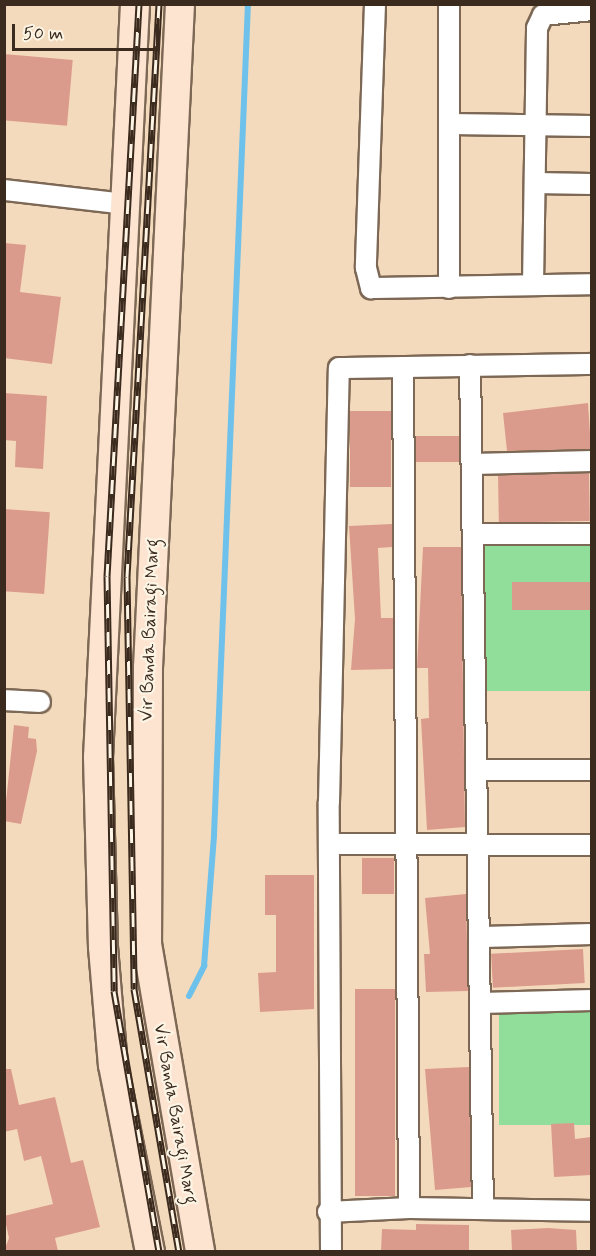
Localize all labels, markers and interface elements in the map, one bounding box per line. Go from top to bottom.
scale bar [15,12,162,50]
text: 50 m [23,22,63,46]
street label: Vir Banda Bairagi Marg [136,537,164,723]
street label: Vir Banda Bairagi Marg [148,1021,202,1207]

